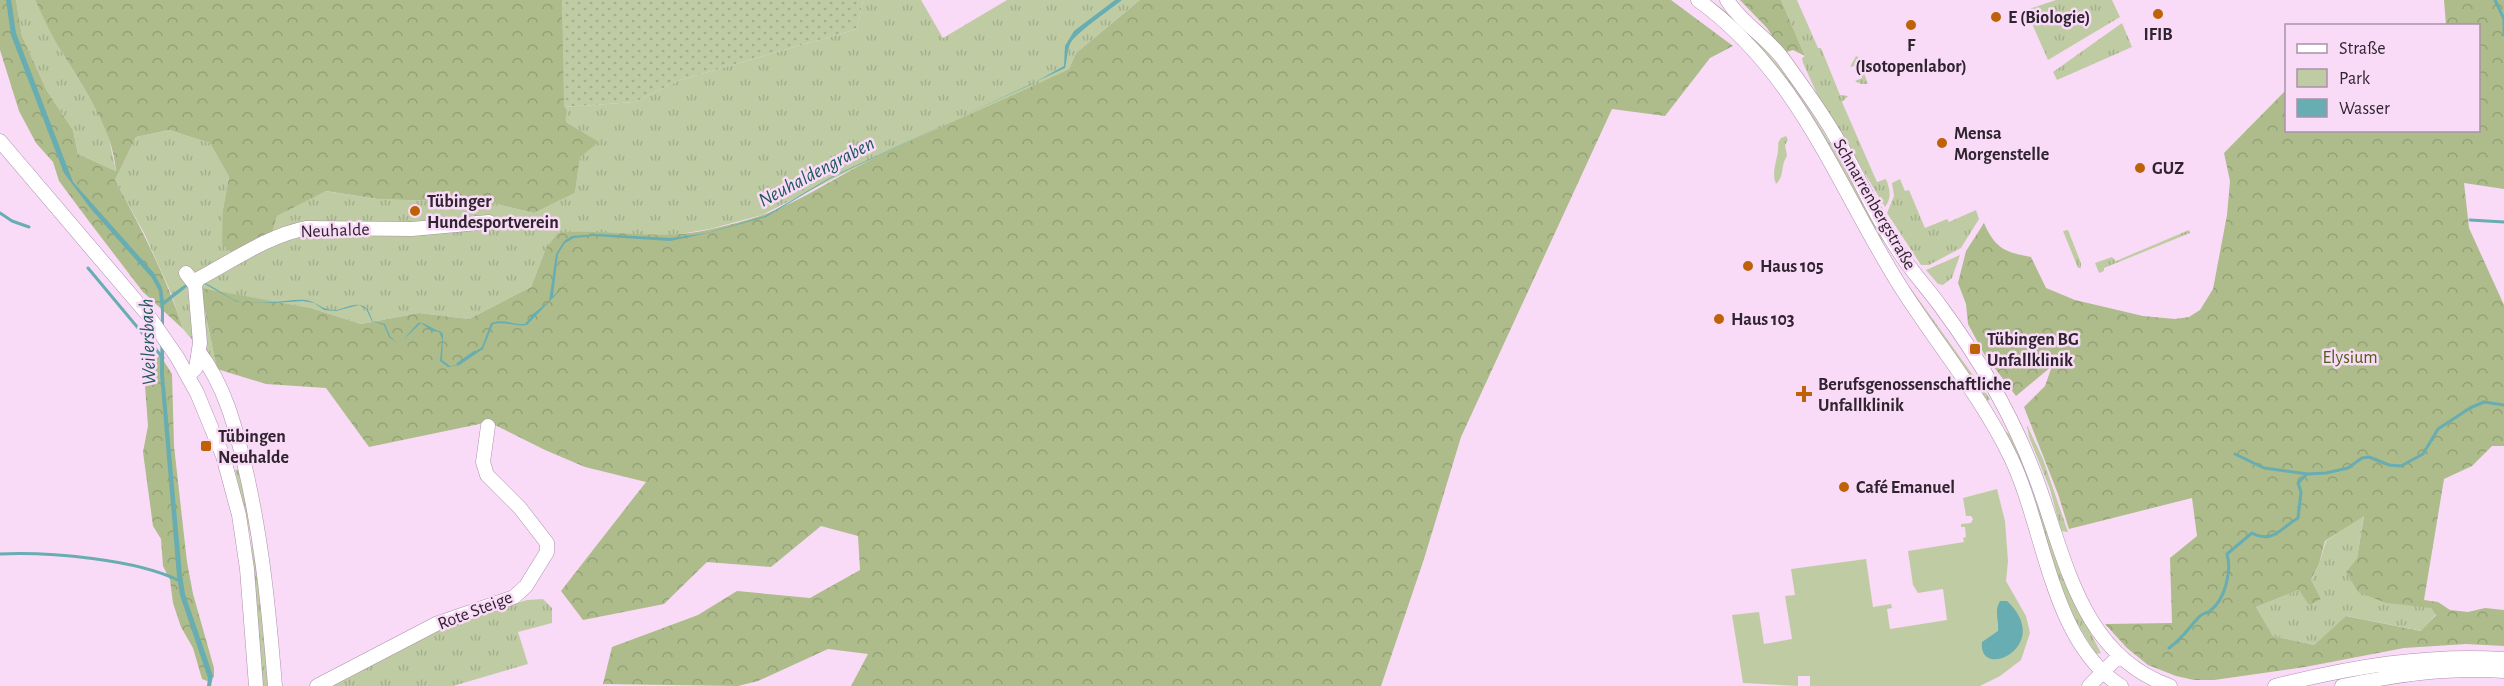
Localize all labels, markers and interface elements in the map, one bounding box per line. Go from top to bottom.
marker: IFIB [2151,7,2165,21]
place label: E (Biologie) [2008,9,2090,27]
marker: E (Biologie) [1989,10,2003,24]
marker: F (Isotopenlabor) [1904,18,1918,32]
legend [2285,24,2480,132]
place label: IFIB [2143,26,2173,44]
place label: F (Isotopenlabor) [1855,37,1967,76]
text: Straße [2339,40,2385,58]
text: Park [2339,70,2371,88]
text: Wasser [2339,100,2390,118]
place label: Mensa Morgenstelle [1954,125,2049,164]
water label: Neuhaldengraben [755,133,878,211]
street label: Schnarrenbergstraße [1829,136,1919,273]
marker: Mensa Morgenstelle [1935,136,1949,150]
place label: GUZ [2152,160,2184,178]
marker: GUZ [2133,161,2147,175]
place label: Tübinger Hundesportverein [427,193,559,232]
marker: Tübinger Hundesportverein [408,204,422,218]
street label: Neuhalde [300,221,370,241]
place label: Haus 105 [1760,258,1824,276]
marker: Haus 105 [1741,259,1755,273]
water label: Weilersbach [136,298,160,386]
place label: Haus 103 [1731,311,1795,329]
marker: Haus 103 [1712,312,1726,326]
place label: Tübingen BG Unfallklinik [1987,331,2079,370]
marker: Tübingen BG Unfallklinik [1968,342,1982,356]
park label: Elysium [2322,349,2378,367]
place label: Berufsgenossenschaftliche Unfallklinik [1818,376,2011,415]
marker: Berufsgenossenschaftliche Unfallklinik [1795,385,1813,403]
place label: Tübingen Neuhalde [218,428,289,467]
marker: Tübingen Neuhalde [199,439,213,453]
place label: Café Emanuel [1856,479,1955,497]
marker: Café Emanuel [1837,480,1851,494]
street label: Rote Steige [435,588,515,633]

